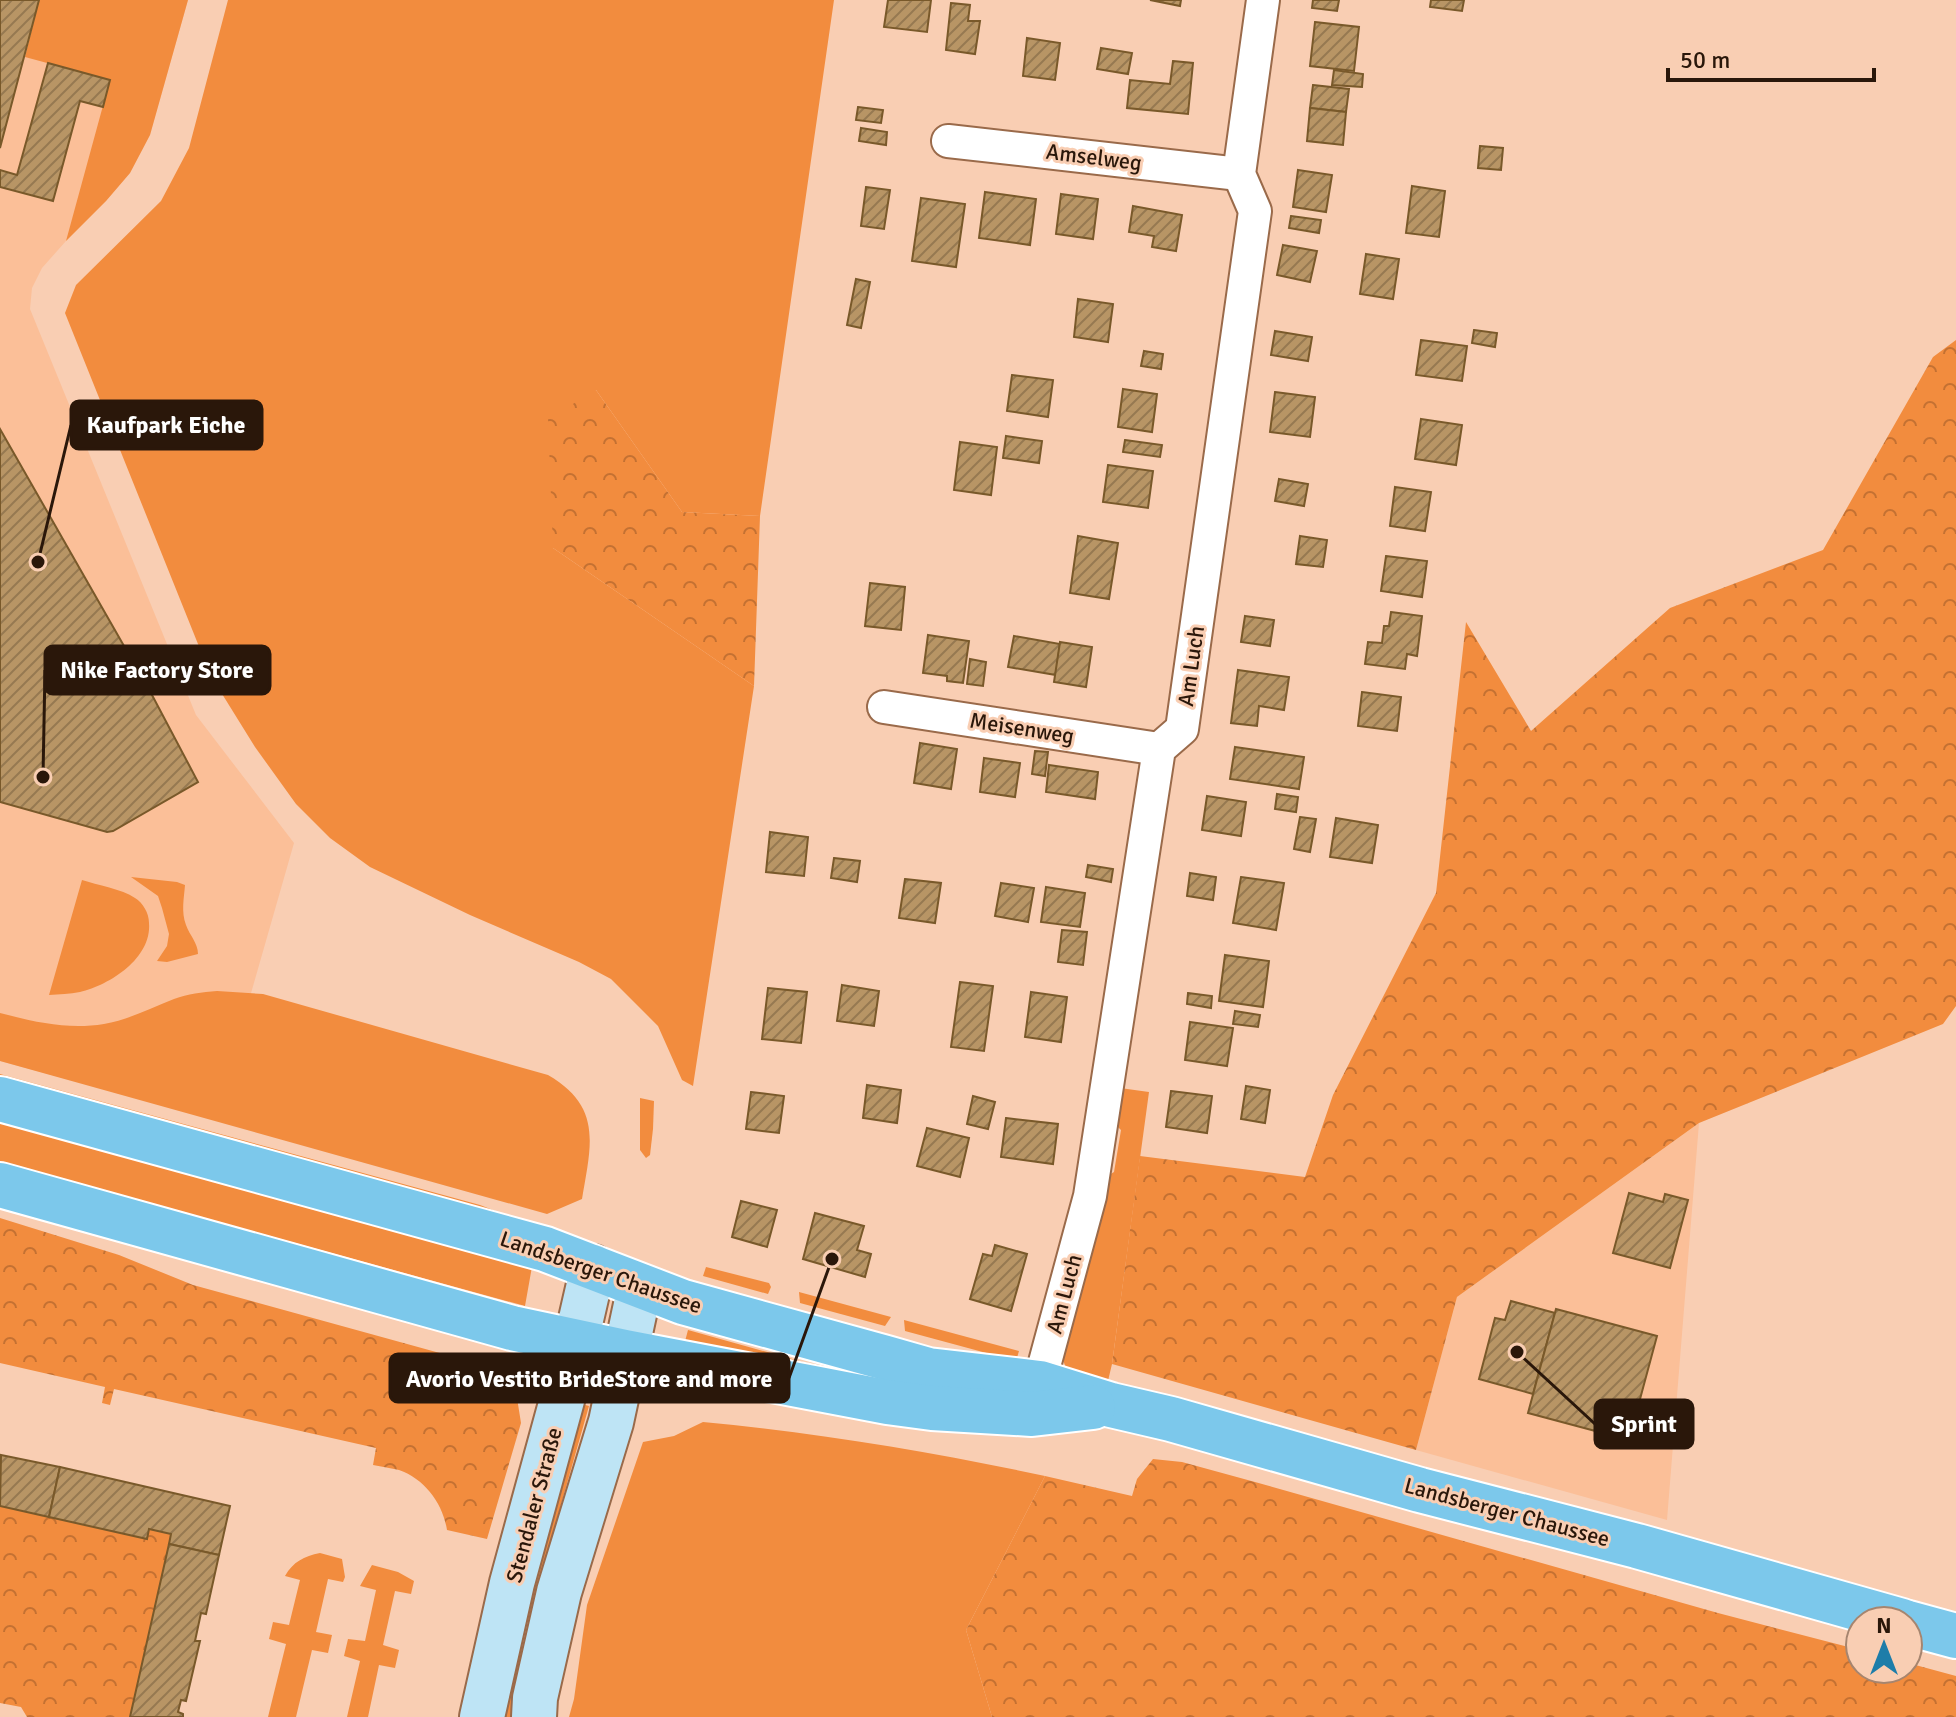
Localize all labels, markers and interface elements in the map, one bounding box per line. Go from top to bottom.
scale bar [1668,32,1874,82]
text: 50 m [1680,45,1730,75]
street label: Amselweg [1045,138,1143,176]
callout: Kaufpark Eiche [71,401,262,449]
text: Kaufpark Eiche [87,410,246,440]
street label: Am Luch [1172,624,1210,708]
callout: Nike Factory Store [45,646,270,694]
text: Nike Factory Store [60,655,254,685]
street label: Meisenweg [968,706,1076,750]
street label: Landsberger Chaussee [497,1225,705,1319]
street label: Am Luch [1040,1251,1088,1337]
callout: Avorio Vestito BrideStore and more [390,1354,789,1402]
text: Avorio Vestito BrideStore and more [406,1364,772,1394]
callout: Sprint [1595,1400,1693,1448]
text: Sprint [1611,1409,1677,1439]
street label: Stendaler Straße [500,1424,568,1586]
street label: Landsberger Chaussee [1401,1472,1613,1552]
north arrow [1844,1605,1924,1685]
text: N [1876,1612,1892,1639]

